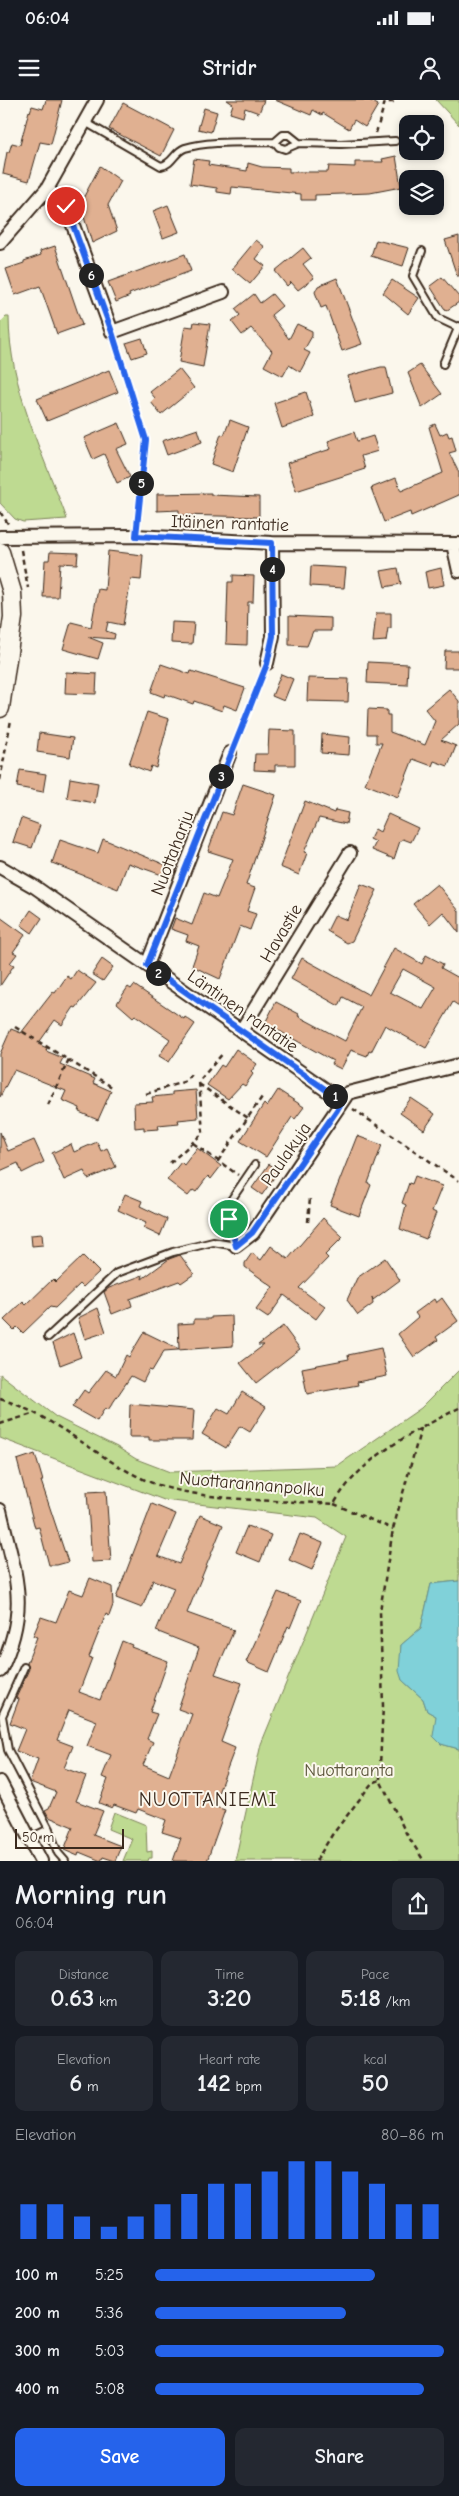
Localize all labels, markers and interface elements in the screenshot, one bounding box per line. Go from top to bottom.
text: 06:04 [25,7,70,29]
icon: menu [15,54,43,82]
icon: person [416,54,444,82]
text: Stridr [203,55,256,81]
map controls [399,115,444,215]
button: locate [399,115,444,160]
button: layers [399,170,444,215]
pin [45,185,87,227]
icon: check [52,192,80,220]
pin: 6 [78,262,104,288]
text: 6 [88,267,95,284]
pin: 5 [128,470,154,496]
text: 5 [138,475,145,492]
street label: Itäinen rantatie [171,511,289,536]
pin: 4 [260,556,284,582]
text: 4 [269,561,276,578]
pin: 3 [208,764,234,788]
text: 3 [218,768,225,785]
street label: Nuottaharju [147,808,198,898]
street label: Havastie [256,900,307,966]
pin: 2 [146,960,170,986]
text: 2 [155,965,162,982]
street label: Läntinen rantatie [183,965,302,1057]
pin: 1 [322,1084,348,1108]
text: 1 [333,1088,338,1105]
street label: Paulakuja [257,1119,316,1190]
pin [208,1198,250,1240]
icon: arrive [215,1205,243,1233]
street label: Nuottarannanpolku [178,1468,325,1501]
park label: Nuottaranta [304,1760,394,1781]
district label: NUOTTANIEMI [139,1788,277,1811]
scale bar [15,1826,124,1849]
text: 50 m [22,1829,54,1846]
button: share [392,1878,444,1930]
text: Morning run [15,1879,167,1911]
text: 06:04 [15,1914,54,1932]
text: Distance [59,1966,109,1983]
text: Time [215,1966,244,1983]
text: Pace [361,1966,389,1983]
text: 0.63 [50,1983,94,2012]
text: 3:20 [207,1983,252,2012]
text: 5:18 [340,1983,381,2012]
text: km [94,1993,117,2010]
text: /km [381,1993,410,2010]
text: Elevation [57,2051,111,2068]
text: Heart rate [199,2051,260,2068]
text: kcal [363,2051,387,2068]
text: 6 [69,2068,82,2097]
text: 142 [197,2068,231,2097]
text: 50 [361,2068,389,2097]
text: m [82,2078,99,2095]
text: bpm [231,2078,262,2095]
text: Elevation [15,2126,76,2144]
text: 80–86 m [381,2126,444,2144]
text: 100 m [15,2266,58,2284]
text: 5:25 [95,2266,124,2284]
text: 200 m [15,2304,60,2322]
text: 5:36 [95,2304,123,2322]
text: 300 m [15,2342,60,2360]
text: 5:03 [95,2342,124,2360]
text: 400 m [15,2380,59,2398]
text: 5:08 [95,2380,125,2398]
button: Save [15,2428,225,2486]
button: Share [235,2428,444,2486]

